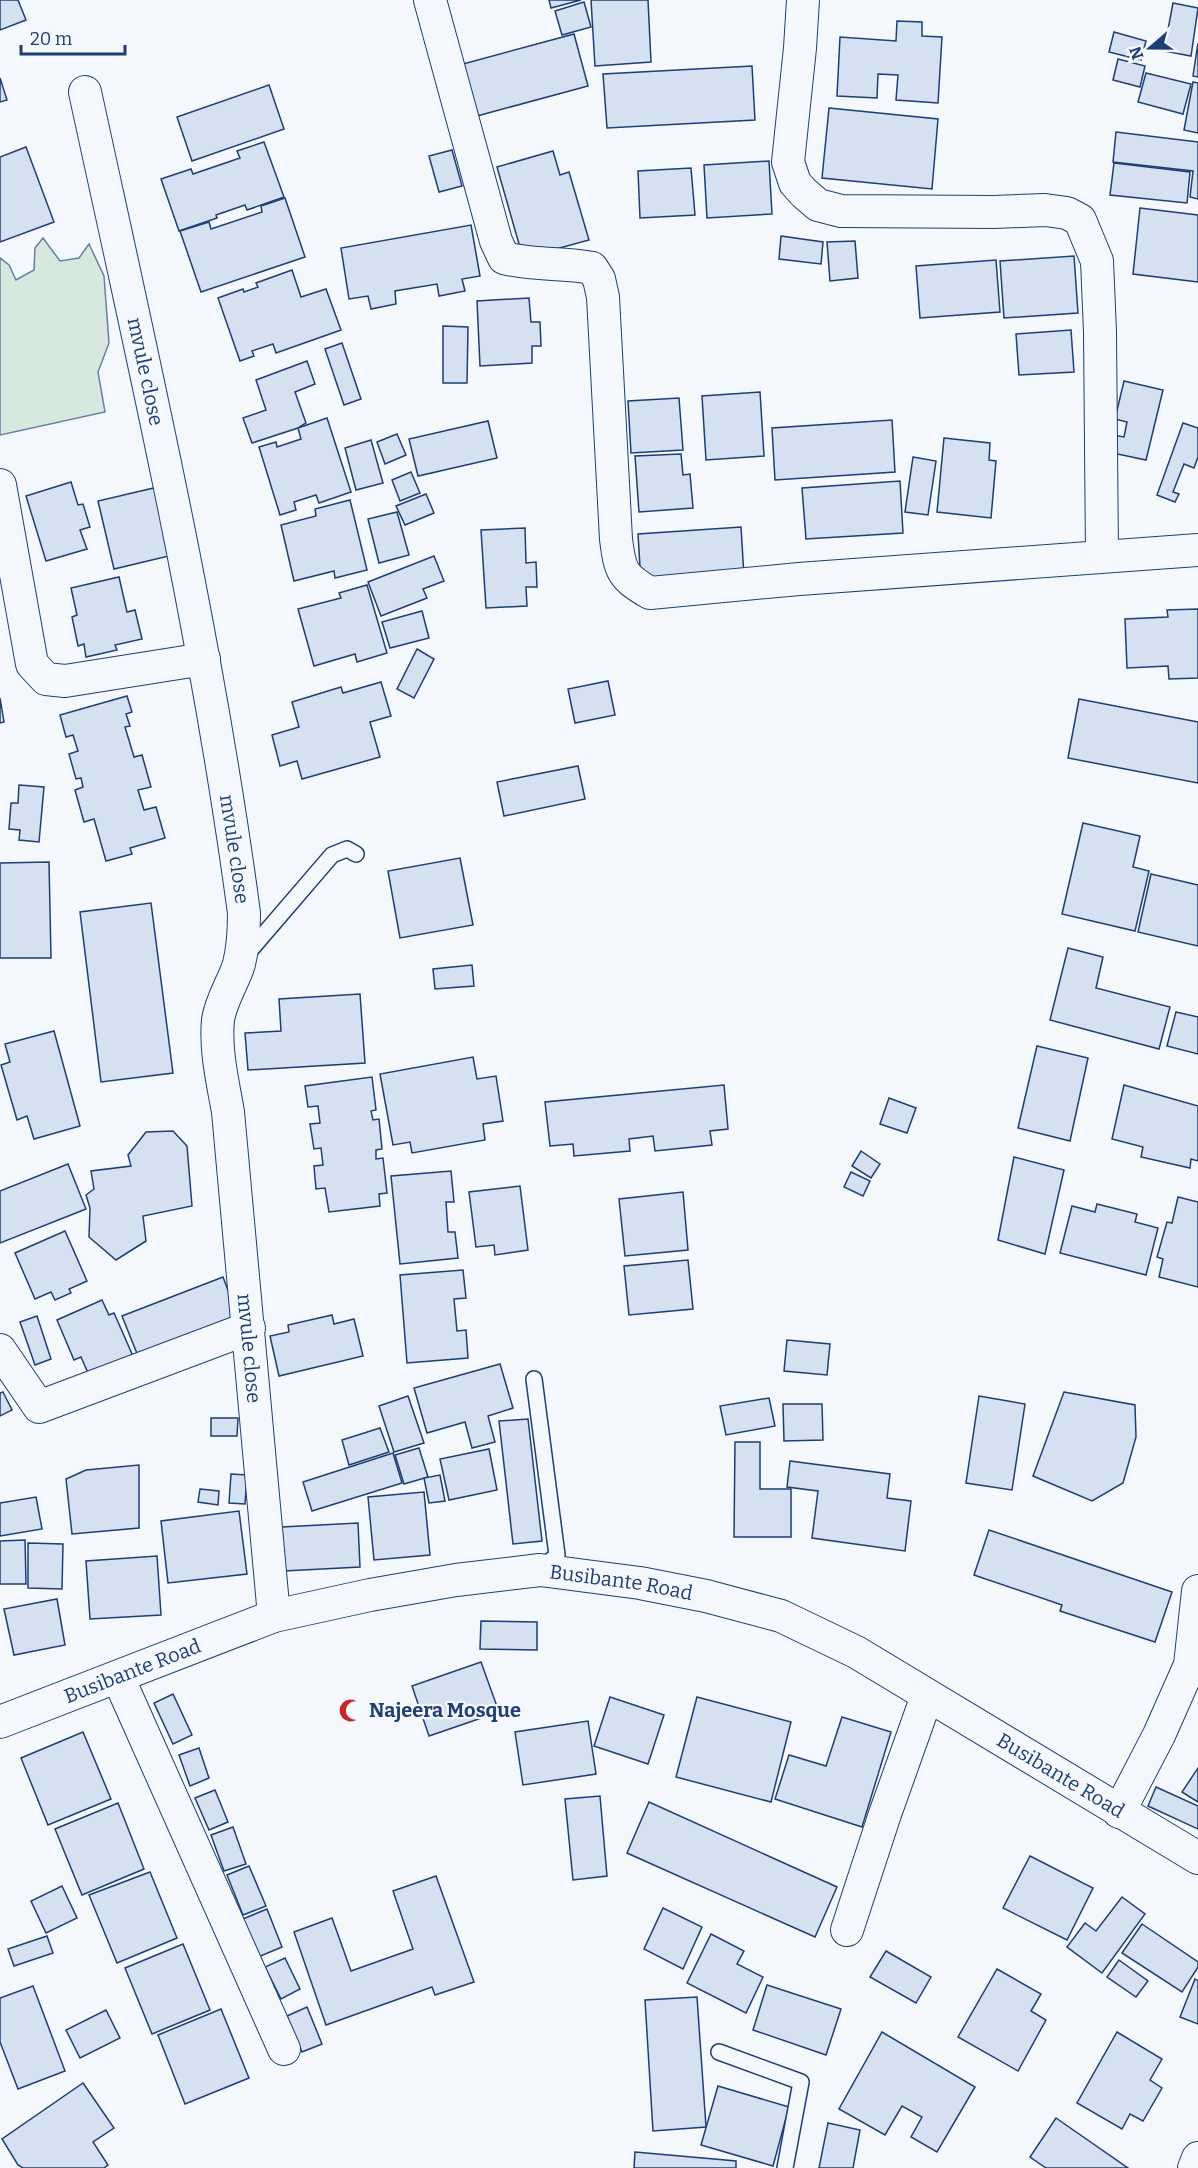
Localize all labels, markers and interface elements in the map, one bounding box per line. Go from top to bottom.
scale bar [21,18,124,56]
north arrow [1120,18,1180,78]
text: 20 m [30,28,72,50]
text: N [1125,44,1147,62]
street label: mvule close [122,315,169,428]
street label: mvule close [215,793,255,905]
street label: mvule close [233,1293,267,1404]
street label: Busibante Road [548,1559,695,1605]
street label: Busibante Road [61,1633,204,1708]
mosque icon: Najeera Mosque [338,1697,364,1723]
place label: Najeera Mosque [369,1698,521,1722]
street label: Busibante Road [993,1728,1129,1823]

